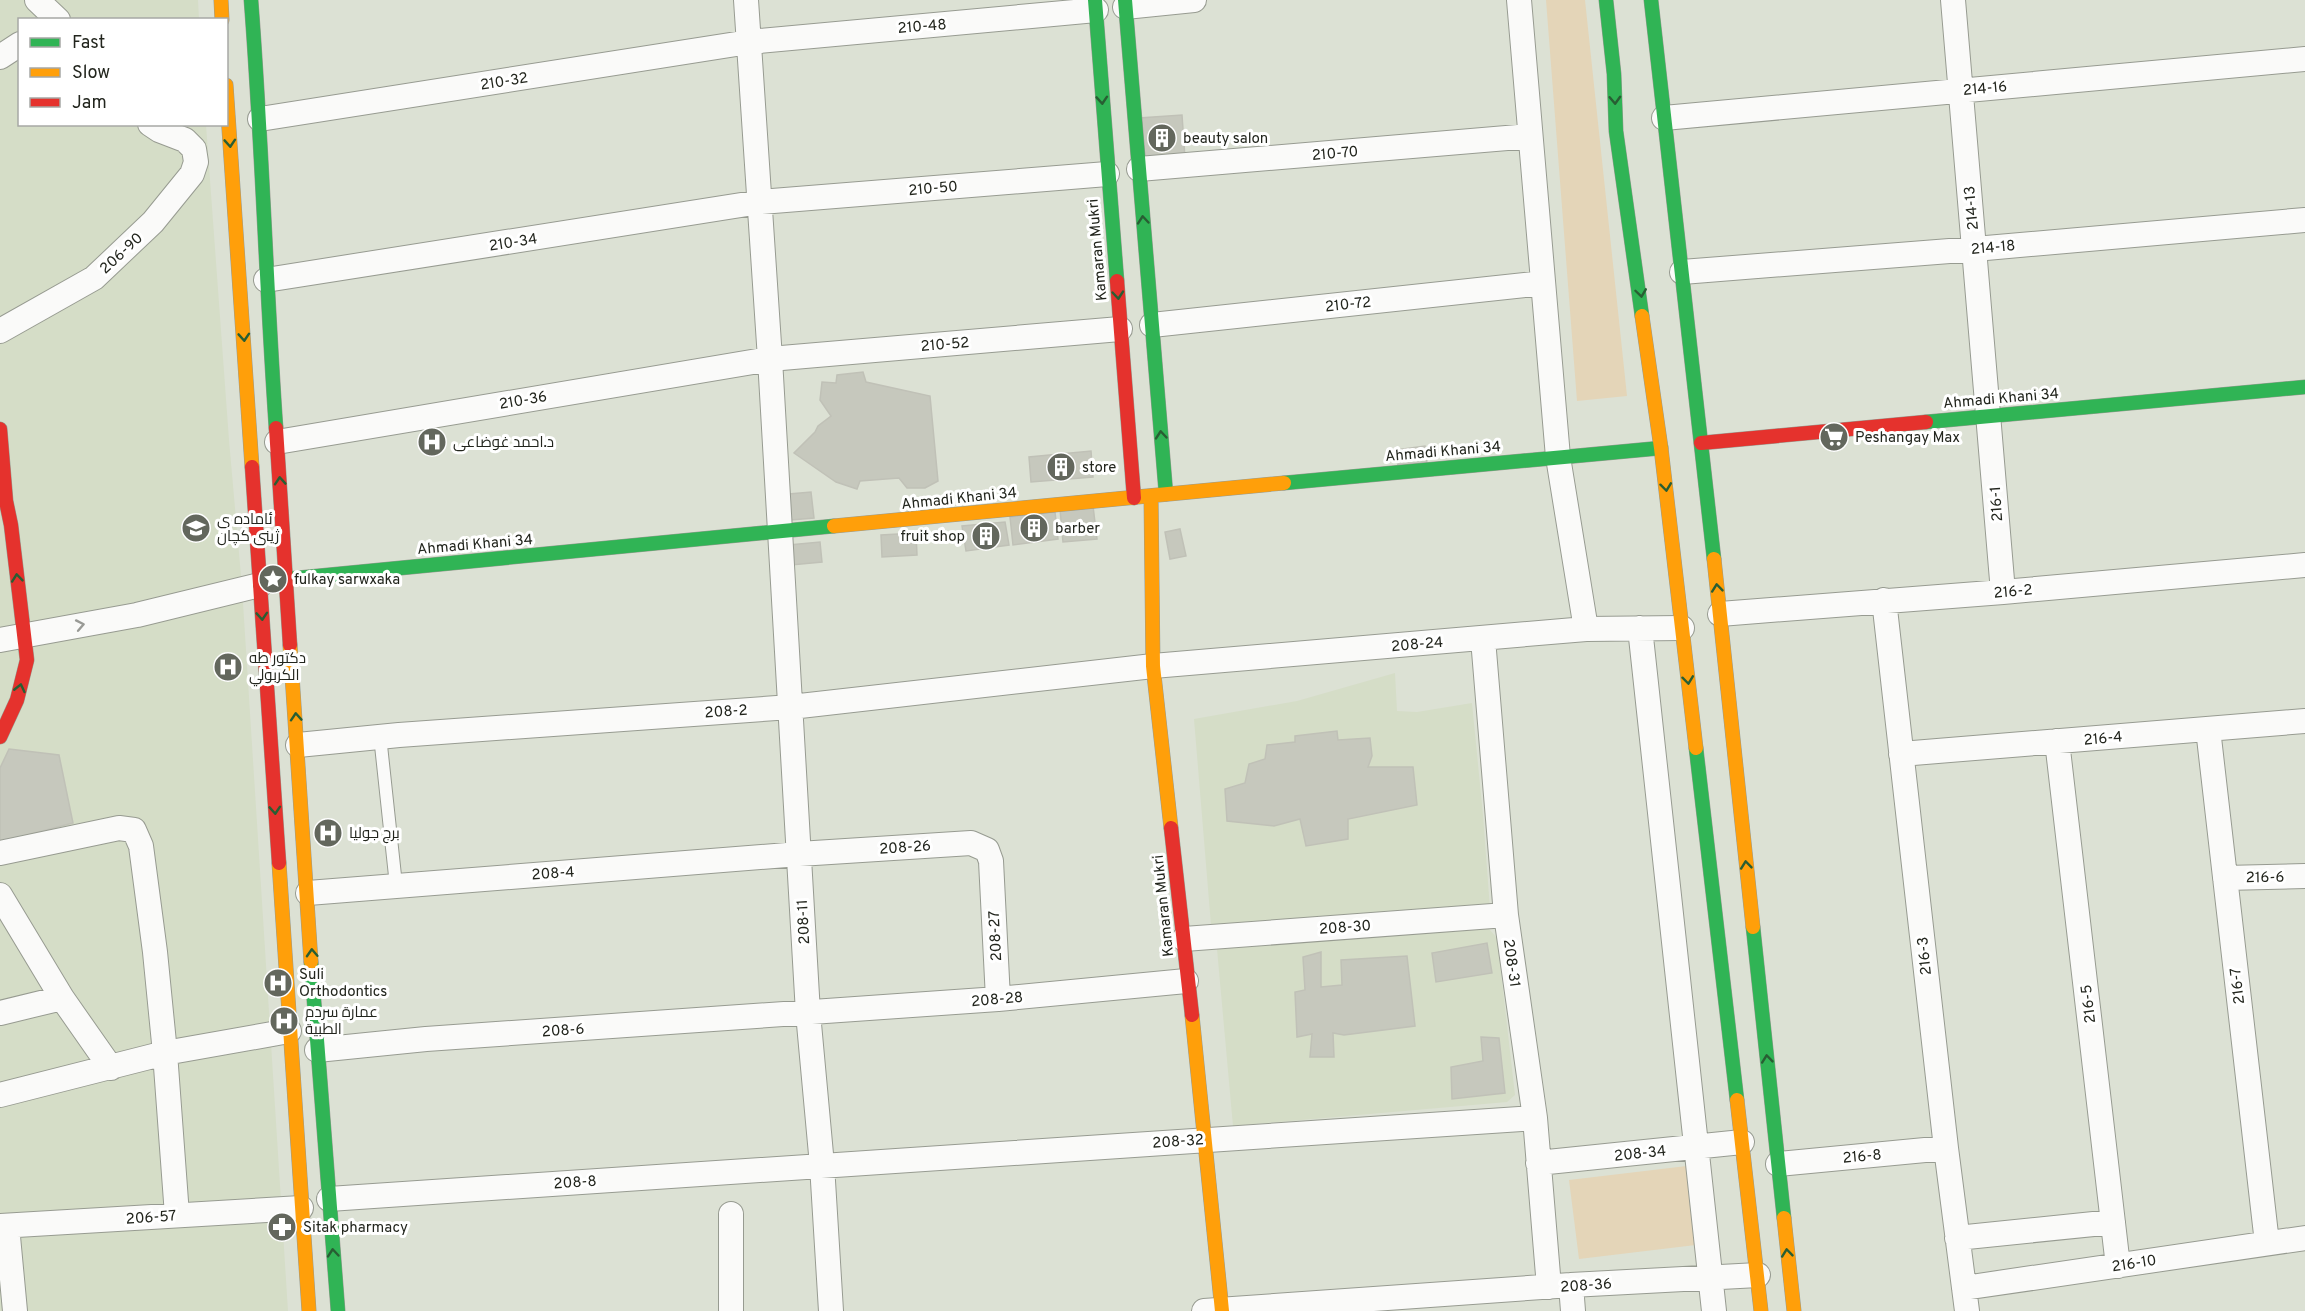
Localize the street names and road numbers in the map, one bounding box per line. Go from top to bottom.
street label: 210-48 [897,16,947,39]
street label: 210-32 [479,69,530,96]
street label: 214-16 [1962,78,2008,101]
street label: 210-70 [1311,143,1359,166]
street label: 210-50 [908,178,959,201]
street label: 214-13 [1961,185,1984,231]
street label: Kamaran Mukri [1085,198,1112,302]
street label: 206-90 [96,229,148,279]
street label: 210-34 [488,230,539,257]
street label: 214-18 [1970,237,2016,260]
street label: 210-72 [1324,294,1372,317]
street label: 210-52 [920,334,970,357]
street label: Ahmadi Khani 34 [1942,385,2060,414]
street label: 210-36 [498,388,549,415]
street label: Ahmadi Khani 34 [1384,438,1502,467]
street label: Ahmadi Khani 34 [900,484,1018,515]
street label: 216-1 [1987,486,2008,522]
street label: Ahmadi Khani 34 [416,531,534,560]
street label: 216-2 [1993,581,2033,604]
street label: 208-24 [1390,634,1444,657]
street label: 208-2 [704,702,748,723]
street label: 216-4 [2083,728,2123,751]
street label: 208-26 [878,837,932,860]
street label: Kamaran Mukri [1150,854,1179,958]
street label: 208-4 [531,864,575,885]
street label: 216-6 [2246,869,2285,888]
street label: 208-11 [794,899,815,945]
street label: 208-27 [986,910,1007,962]
street label: 208-30 [1318,917,1372,940]
street label: 216-3 [1914,936,1937,976]
street label: 208-31 [1498,938,1523,989]
street label: 216-7 [2227,966,2250,1005]
street label: 216-5 [2078,983,2101,1024]
street label: 208-28 [970,989,1024,1012]
street label: 208-6 [541,1021,585,1042]
street label: 208-32 [1152,1131,1205,1154]
street label: 208-34 [1613,1142,1667,1167]
street label: 216-8 [1842,1146,1882,1169]
street label: 208-8 [553,1173,597,1194]
street label: 206-57 [125,1207,177,1230]
street label: 216-10 [2111,1252,2158,1277]
street label: 208-36 [1560,1275,1613,1298]

